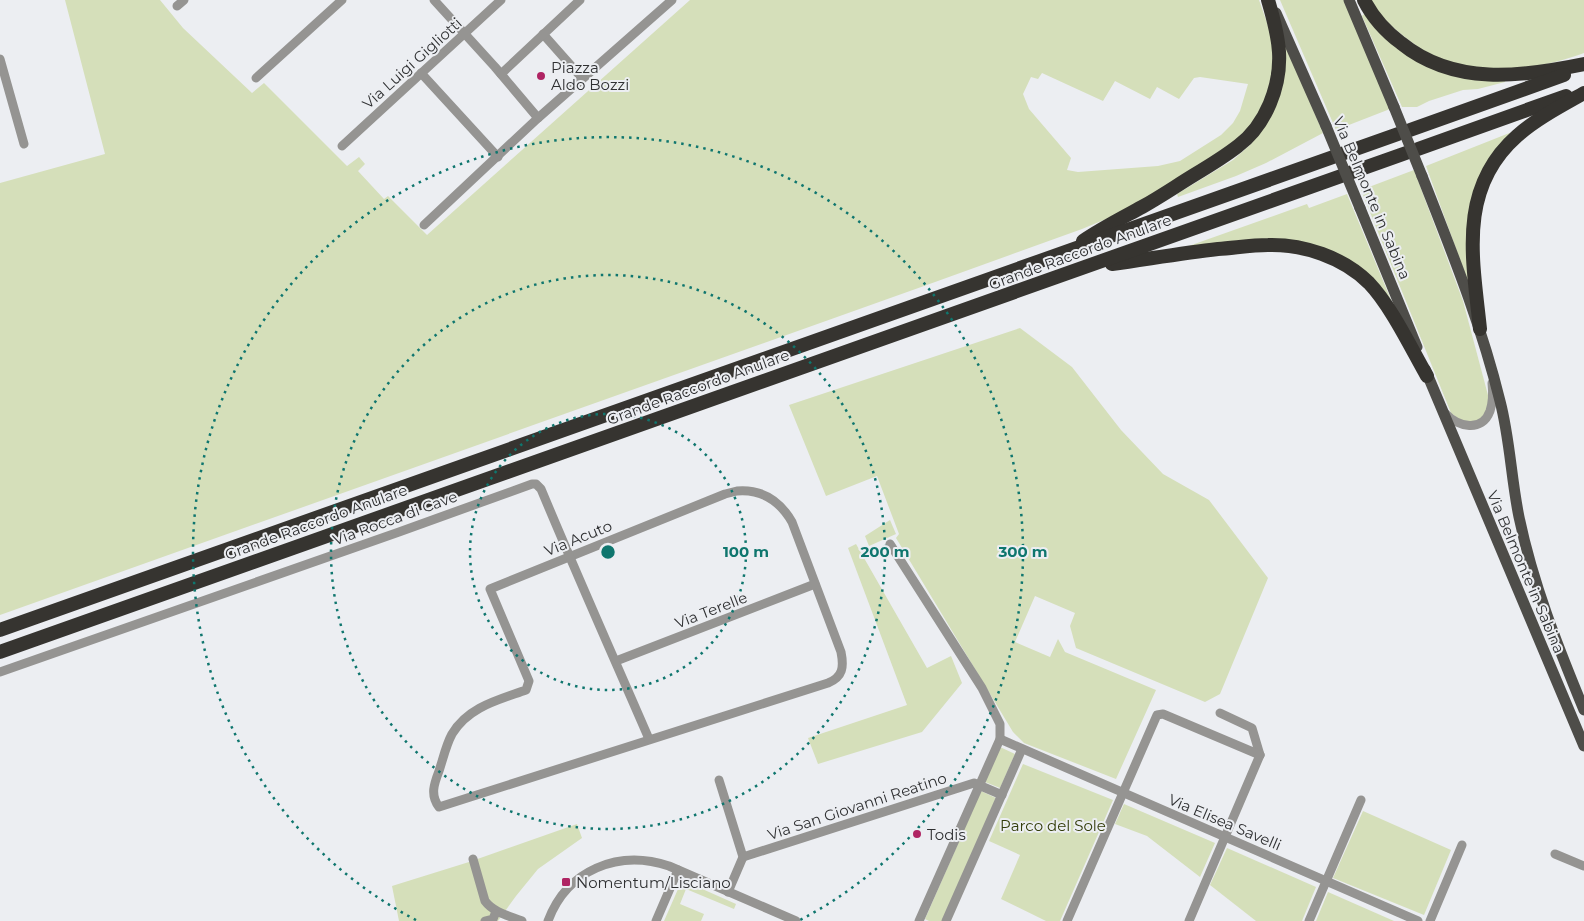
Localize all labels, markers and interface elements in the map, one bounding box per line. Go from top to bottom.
street label: Via Luigi Gigliotti [358,13,466,113]
place label: Piazza Aldo Bozzi [551,58,629,94]
marker: Piazza Aldo Bozzi [535,70,547,82]
street label: Via Belmonte in Sabina [1329,114,1415,282]
street label: Grande Raccordo Anulare [986,210,1174,294]
street label: Grande Raccordo Anulare [604,345,792,429]
street label: Grande Raccordo Anulare [222,480,410,564]
street label: Via Rocca di Cave [330,487,460,549]
street label: Via Belmonte in Sabina [1483,488,1569,656]
street label: Via Acuto [541,516,615,560]
text: 100 m [723,542,769,561]
text: 200 m [860,542,910,561]
text: 300 m [997,542,1048,561]
centre of rings [599,543,617,561]
street label: Via Terelle [672,588,750,632]
street label: Via San Giovanni Reatino [765,768,949,844]
street label: Via Elisea Savelli [1166,790,1284,854]
park label: Parco del Sole [1000,816,1106,835]
place label: Todis [927,825,966,844]
marker: Todis [911,828,923,840]
place label: Nomentum/Lisciano [576,873,731,892]
marker: Nomentum/Lisciano [560,876,572,888]

